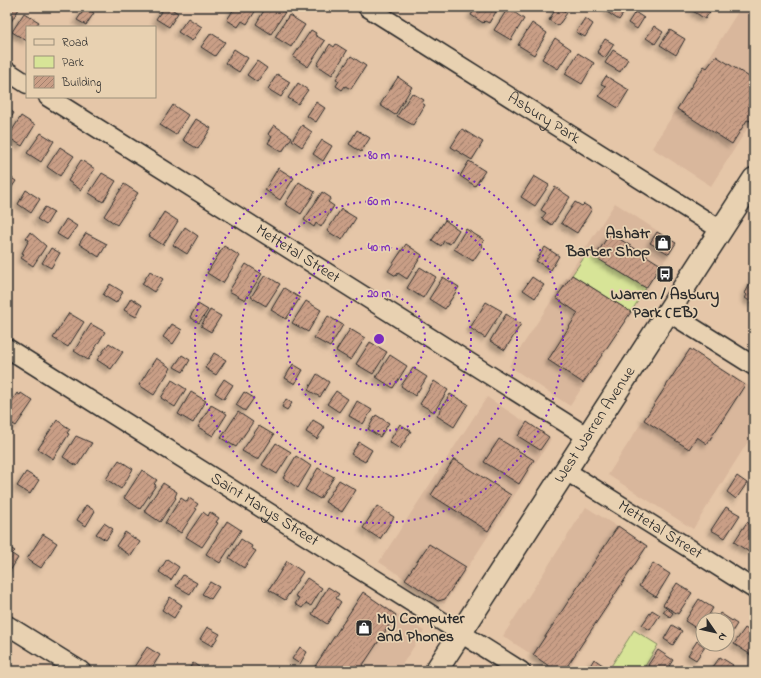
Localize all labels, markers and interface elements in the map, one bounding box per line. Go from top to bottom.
legend [26,26,156,98]
text: Road [62,34,88,52]
text: Park [62,54,84,72]
text: Building [61,74,101,93]
street label: Asbury Park [503,86,586,151]
text: 80 m [367,147,391,165]
text: 60 m [367,193,391,211]
street label: Mettetal Street [251,218,345,290]
place label: Ashatr Barber Shop [565,222,651,264]
shop icon: Ashatr Barber Shop [653,233,673,253]
text: 40 m [367,239,391,257]
bus stop icon: Warren / Asbury Park (EB) [655,264,675,284]
place label: Warren / Asbury Park (EB) [611,283,719,325]
text: 20 m [366,285,391,303]
centre of rings [372,332,386,346]
street label: West Warren Avenue [548,361,642,488]
street label: Saint Marys Street [206,467,324,553]
street label: Mettetal Street [613,494,708,566]
place label: My Computer and Phones [377,607,465,649]
north arrow [695,612,735,652]
shop icon: My Computer and Phones [354,618,374,638]
text: N [714,629,731,645]

